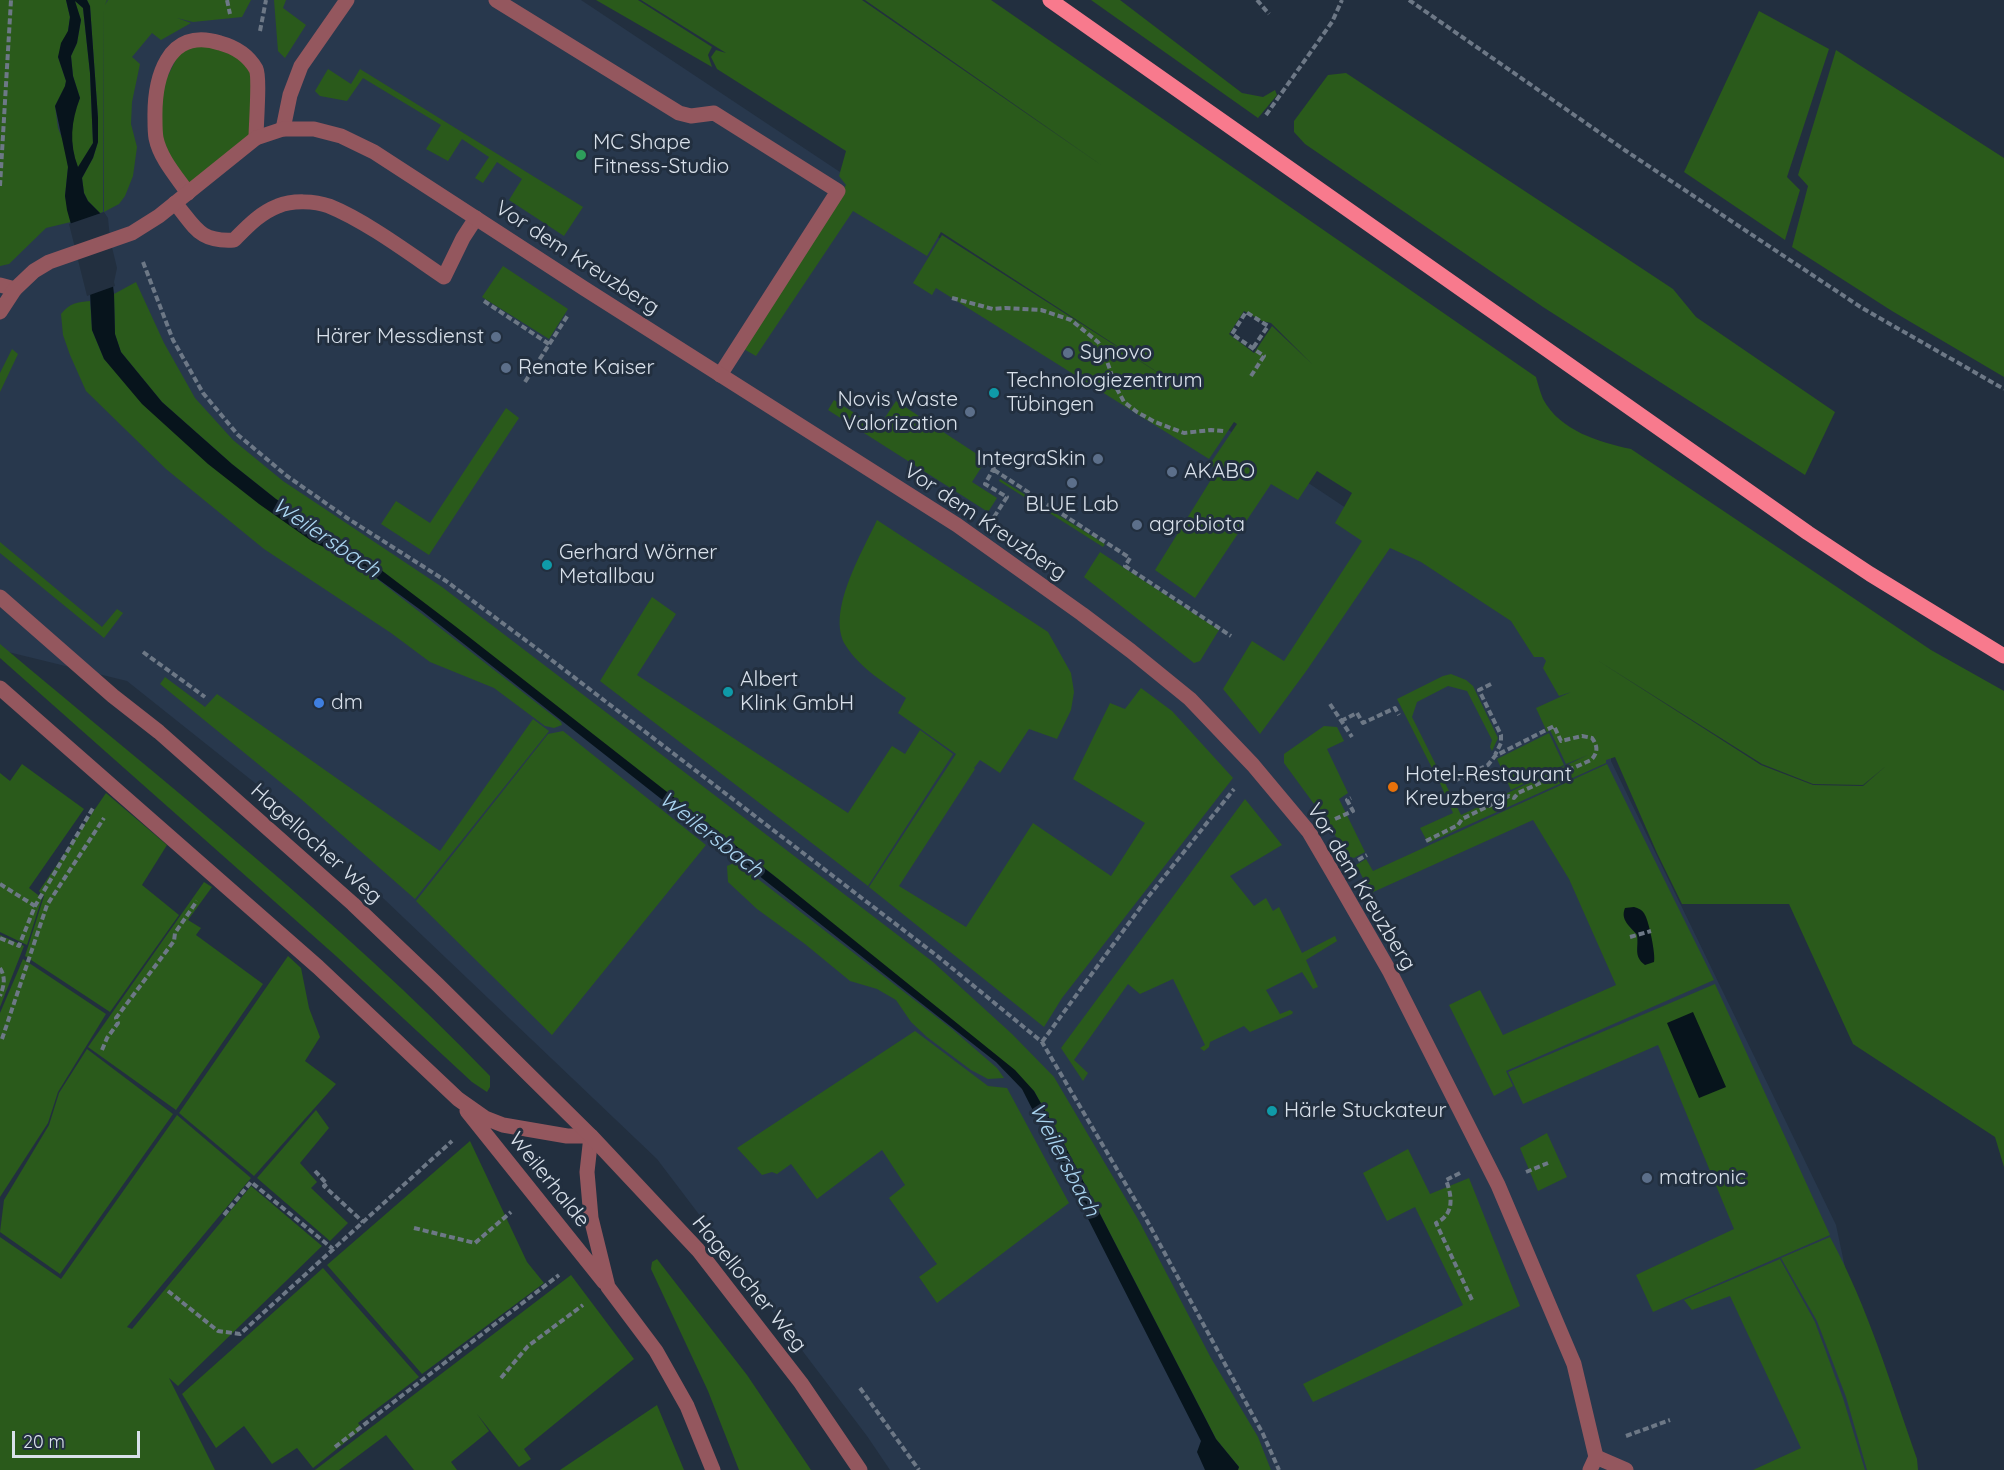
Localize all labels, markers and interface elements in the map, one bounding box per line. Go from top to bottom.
place label: MC Shape Fitness-Studio [593,130,729,180]
marker: MC Shape Fitness-Studio [574,148,588,162]
street label: Vor dem Kreuzberg [490,196,664,320]
place label: Härer Messdienst [316,324,484,350]
marker: Härer Messdienst [489,330,503,344]
place label: Synovo [1080,340,1152,366]
marker: Synovo [1061,346,1075,360]
place label: Renate Kaiser [518,355,654,381]
marker: Renate Kaiser [499,361,513,375]
place label: Technologiezentrum Tübingen [1006,368,1203,418]
marker: Technologiezentrum Tübingen [987,386,1001,400]
place label: Novis Waste Valorization [837,387,958,437]
marker: Novis Waste Valorization [963,405,977,419]
place label: IntegraSkin [977,446,1086,472]
marker: IntegraSkin [1091,452,1105,466]
street label: Vor dem Kreuzberg [899,458,1071,586]
place label: AKABO [1184,459,1255,485]
marker: AKABO [1165,465,1179,479]
marker: BLUE Lab [1065,476,1079,490]
water label: Weilersbach [267,492,385,584]
place label: BLUE Lab [1025,492,1119,518]
place label: agrobiota [1149,512,1245,538]
marker: agrobiota [1130,518,1144,532]
place label: Gerhard Wörner Metallbau [559,540,717,590]
marker: Gerhard Wörner Metallbau [540,558,554,572]
place label: Albert Klink GmbH [740,667,854,717]
marker: Albert Klink GmbH [721,685,735,699]
place label: dm [331,690,363,716]
marker: dm [312,696,326,710]
place label: Hotel-Restaurant Kreuzberg [1405,762,1572,812]
street label: Hagellocher Weg [245,778,387,910]
marker: Hotel-Restaurant Kreuzberg [1386,780,1400,794]
water label: Weilersbach [654,786,768,884]
street label: Vor dem Kreuzberg [1301,799,1421,975]
place label: Härle Stuckateur [1284,1098,1447,1124]
water label: Weilersbach [1023,1099,1105,1221]
marker: Härle Stuckateur [1265,1104,1279,1118]
street label: Weilerhalde [503,1127,595,1233]
place label: matronic [1659,1165,1746,1191]
marker: matronic [1640,1171,1654,1185]
street label: Hagellocher Weg [686,1211,812,1357]
scale bar [15,1419,142,1457]
text: 20 m [23,1430,65,1453]

